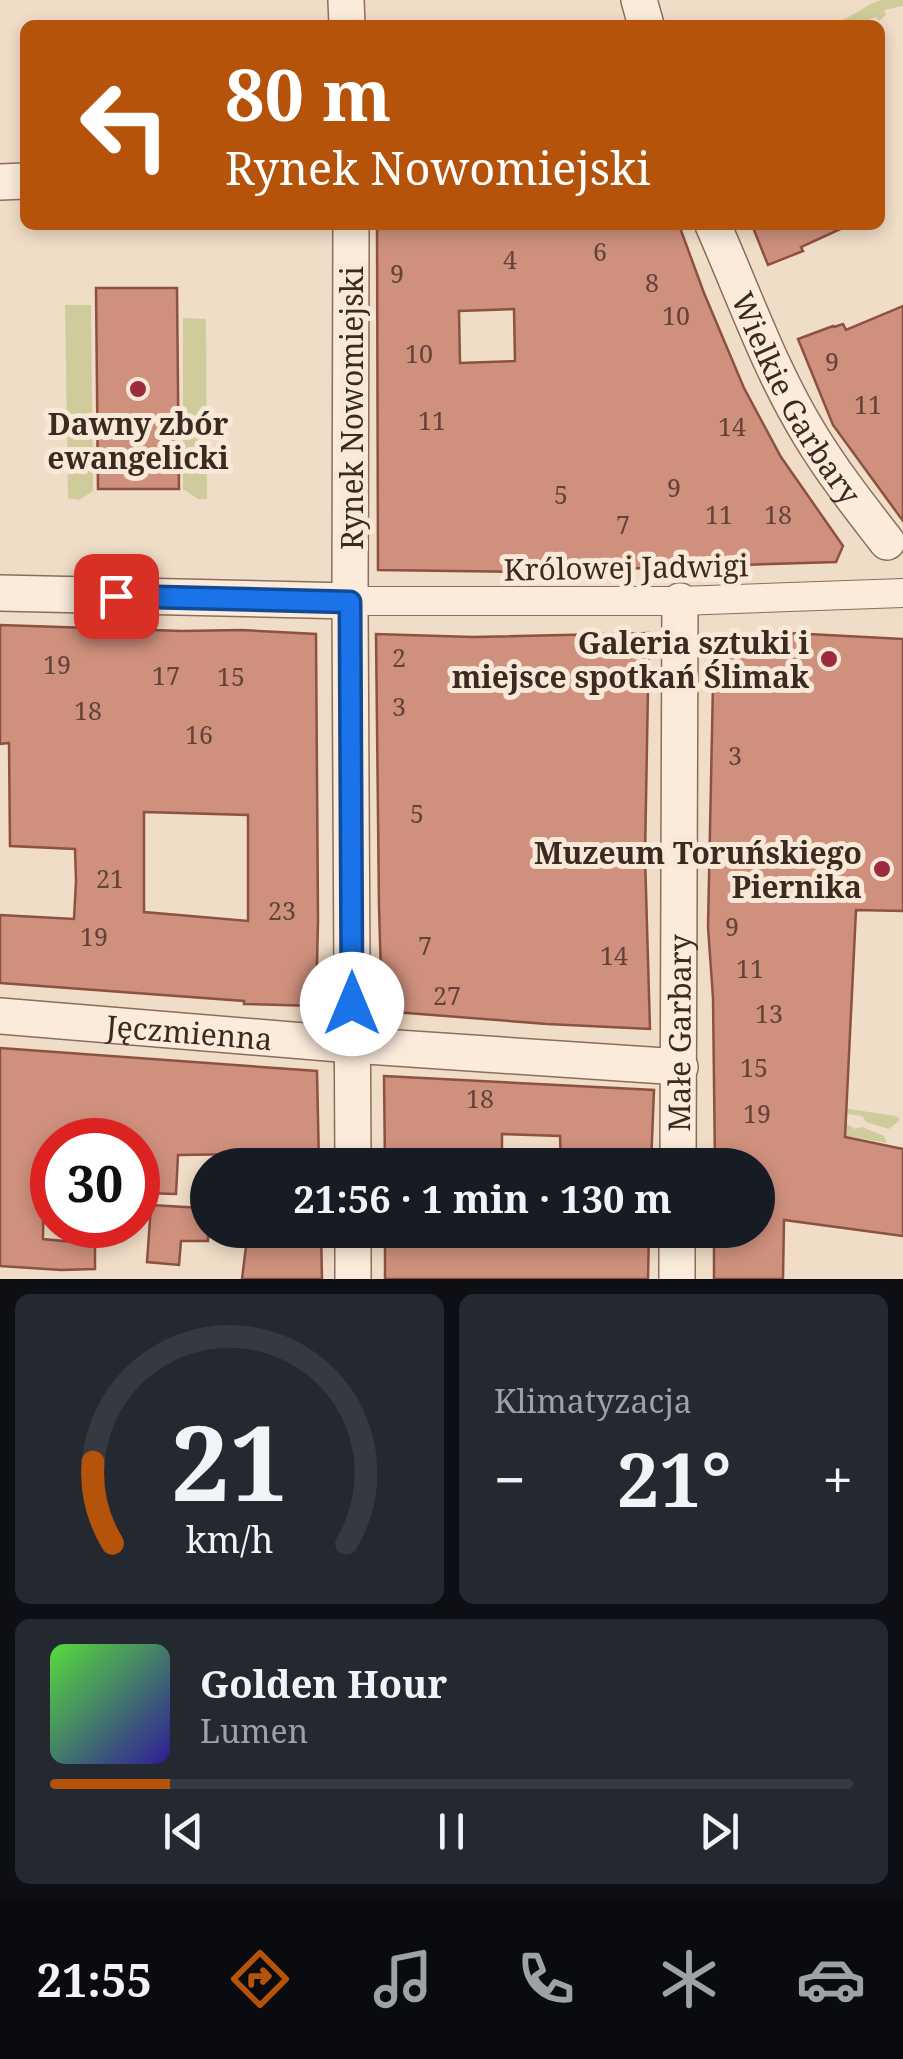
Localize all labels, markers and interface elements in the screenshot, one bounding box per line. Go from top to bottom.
text: 80 m [225,46,391,142]
icon: left [60,60,190,190]
text: Rynek Nowomiejski [225,137,651,198]
house number: 6 [593,234,607,268]
house number: 4 [503,242,517,276]
house number: 9 [390,256,404,290]
house number: 8 [645,265,659,299]
street label: Rynek Nowomiejski [331,266,372,550]
street label: Wielkie Garbary [723,285,871,512]
house number: 10 [662,298,690,332]
house number: 10 [405,336,433,370]
house number: 9 [825,344,839,378]
marker: Dawny zbór ewangelicki [127,378,149,400]
house number: 11 [854,387,882,421]
place label: Dawny zbór ewangelicki [47,403,229,478]
house number: 11 [418,403,446,437]
house number: 14 [718,409,746,443]
house number: 9 [667,470,681,504]
house number: 5 [554,477,568,511]
house number: 11 [705,497,733,531]
house number: 18 [764,497,792,531]
house number: 7 [616,507,630,541]
street label: Królowej Jadwigi [503,544,749,590]
pin [74,554,159,639]
icon: arrive [89,569,144,624]
place label: Galeria sztuki i miejsce spotkań Ślimak [452,622,810,697]
house number: 2 [392,640,406,674]
house number: 19 [43,647,71,681]
marker: Galeria sztuki i miejsce spotkań Ślimak [818,648,840,670]
house number: 17 [152,658,180,692]
house number: 15 [217,659,245,693]
house number: 3 [392,689,406,723]
house number: 18 [74,693,102,727]
house number: 16 [185,717,213,751]
house number: 3 [728,738,742,772]
house number: 5 [410,796,424,830]
place label: Muzeum Toruńskiego Piernika [534,832,862,907]
marker: Muzeum Toruńskiego Piernika [871,858,893,880]
house number: 21 [96,861,124,895]
house number: 23 [268,893,296,927]
house number: 9 [725,909,739,943]
house number: 19 [80,919,108,953]
house number: 7 [418,928,432,962]
street label: Małe Garbary [658,934,699,1132]
house number: 14 [600,938,628,972]
house number: 11 [736,951,764,985]
position arrow [300,952,404,1056]
house number: 27 [433,978,461,1012]
house number: 13 [755,996,783,1030]
street label: Jęczmienna [104,1004,274,1059]
house number: 15 [740,1050,768,1084]
house number: 18 [466,1081,494,1115]
house number: 19 [743,1096,771,1130]
speed limit sign: 30 [30,1118,160,1248]
text: 21:56 · 1 min · 130 m [293,1172,672,1224]
text: Klimatyzacja [494,1379,692,1422]
text: 21 [171,1390,288,1531]
text: 21° [617,1427,731,1529]
text: − [494,1441,526,1516]
text: + [822,1441,853,1516]
text: km/h [186,1515,273,1563]
text: Golden Hour [200,1657,447,1709]
text: Lumen [200,1709,308,1752]
icon: previous [156,1804,211,1859]
icon: pause [424,1804,479,1859]
icon: next [692,1804,747,1859]
icon: directions [225,1944,295,2014]
icon: music [368,1944,438,2014]
icon: phone [511,1944,581,2014]
icon: climate [654,1944,724,2014]
icon: car [796,1944,866,2014]
text: 21:55 [36,1949,152,2010]

